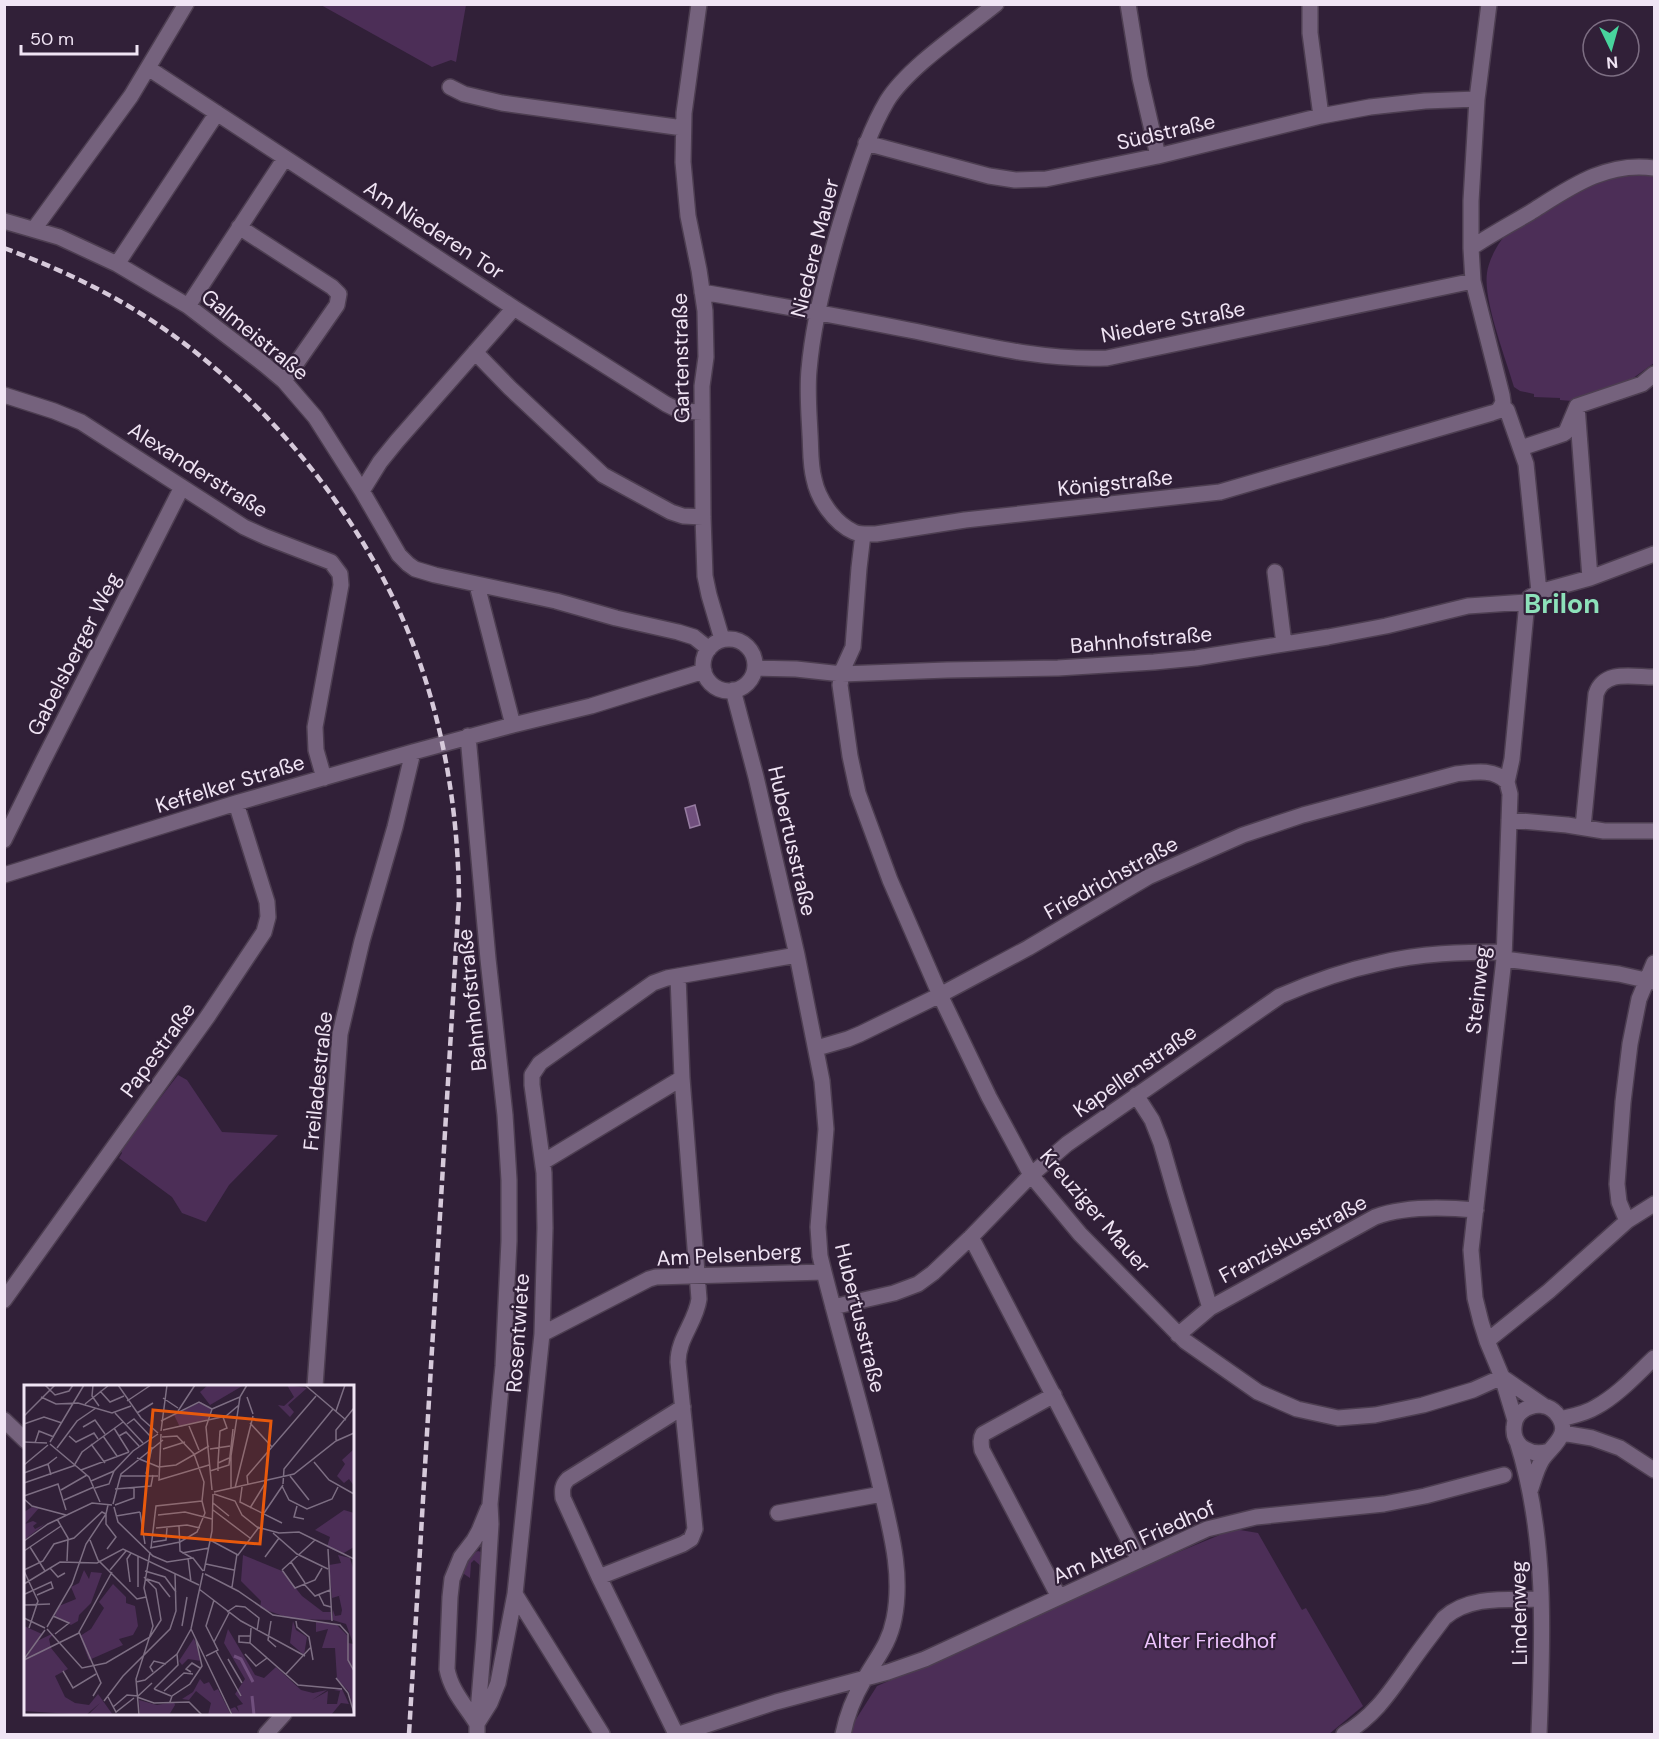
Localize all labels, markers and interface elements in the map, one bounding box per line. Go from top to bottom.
scale bar [21,18,136,56]
north arrow [1581,18,1641,78]
text: 50 m [30,27,74,51]
text: N [1606,51,1619,73]
street label: Südstraße [1114,107,1218,157]
street label: Am Niederen Tor [358,174,510,286]
street label: Niedere Mauer [784,175,846,320]
street label: Galmeistraße [195,283,315,387]
street label: Gartenstraße [666,293,696,423]
street label: Niedere Straße [1098,294,1248,350]
street label: Alexanderstraße [123,416,273,524]
street label: Königstraße [1056,463,1174,503]
street label: Gabelsberger Weg [21,567,127,740]
district label: Brilon [1524,586,1600,621]
street label: Bahnhofstraße [1069,620,1213,660]
street label: Keffelker Straße [152,748,308,820]
street label: Hubertusstraße [761,763,823,919]
street label: Friedrichstraße [1039,830,1183,926]
street label: Bahnhofstraße [451,928,493,1072]
street label: Steinweg [1459,944,1497,1035]
street label: Papestraße [114,997,202,1103]
street label: Freiladestraße [297,1010,339,1152]
street label: Kapellenstraße [1068,1018,1202,1124]
street label: Kreuziger Mauer [1033,1143,1157,1279]
street label: Franziskusstraße [1214,1188,1372,1290]
street label: Am Pelsenberg [656,1237,803,1273]
street label: Hubertusstraße [828,1240,892,1396]
street label: Rosentwiete [500,1272,536,1394]
inset map [24,1385,354,1715]
street label: Am Alten Friedhof [1048,1494,1220,1590]
street label: Lindenweg [1504,1560,1534,1666]
park label: Alter Friedhof [1144,1627,1276,1655]

